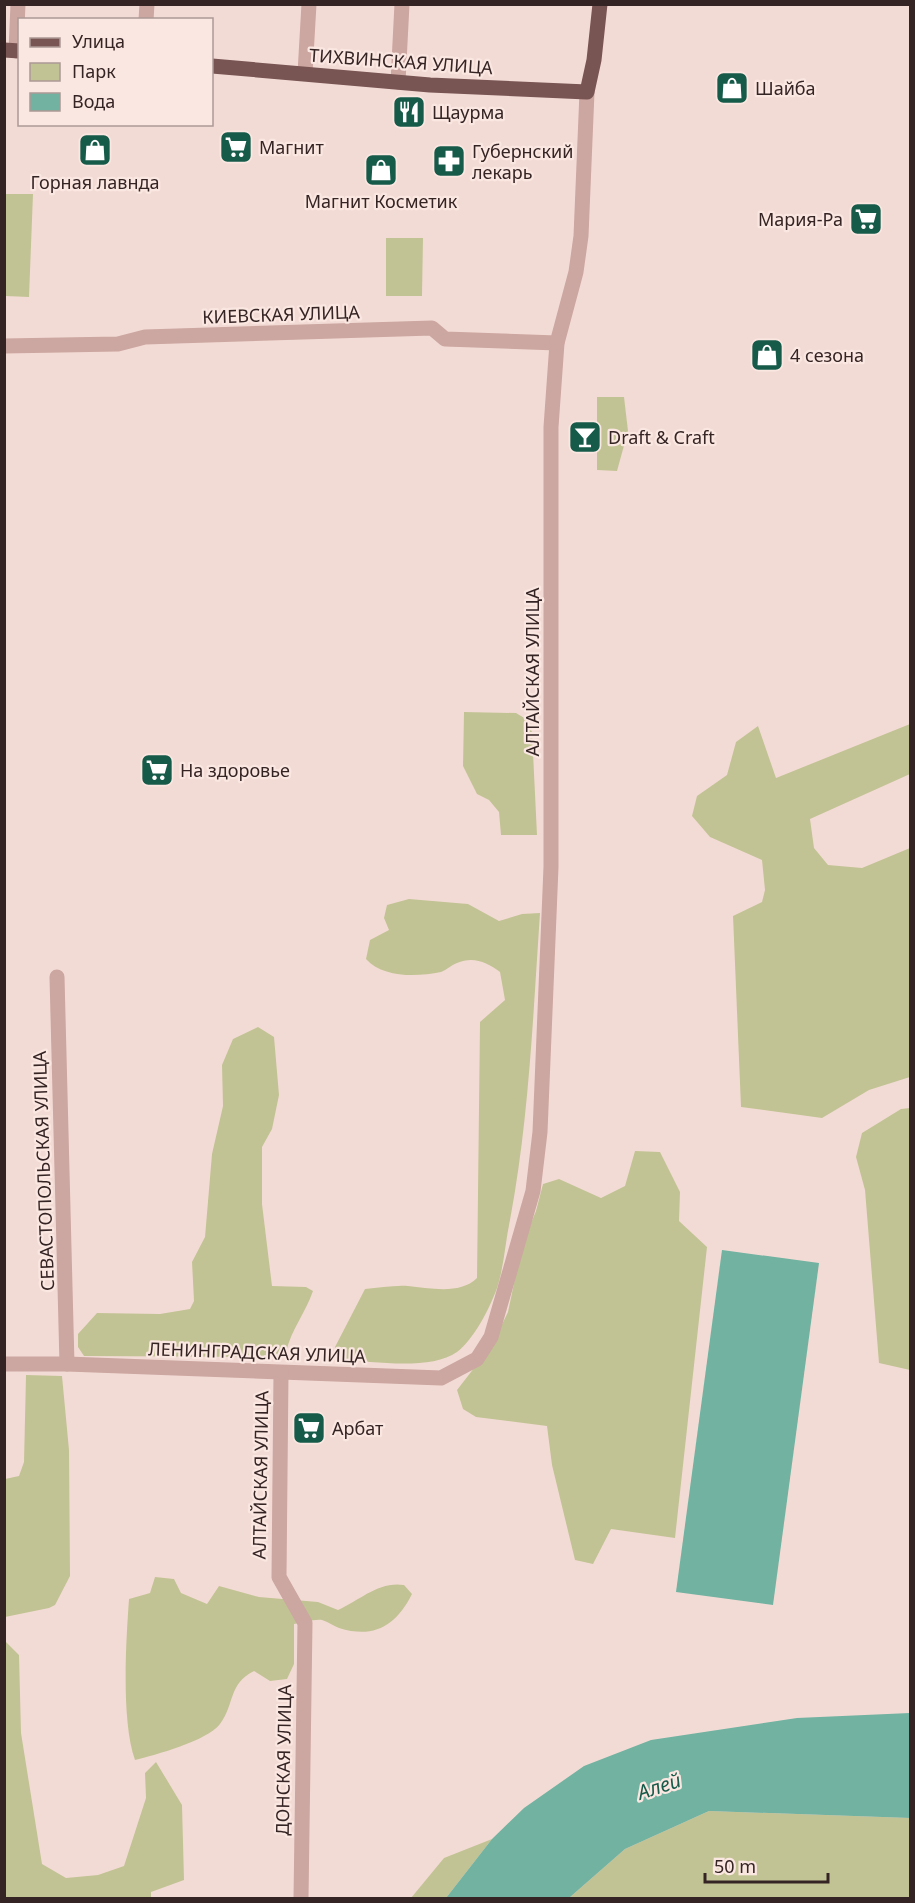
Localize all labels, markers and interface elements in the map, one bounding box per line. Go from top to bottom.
legend [18,18,213,126]
text: Улица [72,29,125,53]
street label: ТИХВИНСКАЯ УЛИЦА [309,43,494,79]
text: Парк [72,59,116,83]
shop icon: Шайба [714,70,750,106]
place label: Шайба [755,76,816,100]
text: Вода [72,89,115,113]
restaurant icon: Щаурма [391,94,427,130]
place label: Щаурма [432,100,504,124]
supermarket icon: Магнит [218,129,254,165]
shop icon: Горная лавнда [77,132,113,168]
place label: Магнит [259,135,324,159]
place label: Губернский лекарь [472,139,573,184]
pharmacy icon: Губернский лекарь [431,143,467,179]
shop icon: Магнит Косметик [363,152,399,188]
place label: Горная лавнда [31,170,159,194]
place label: Магнит Косметик [305,189,458,213]
supermarket icon: Мария-Ра [848,201,884,237]
place label: Мария-Ра [758,207,843,231]
street label: КИЕВСКАЯ УЛИЦА [202,299,361,329]
shop icon: 4 сезона [749,337,785,373]
place label: 4 сезона [790,343,864,367]
bar icon: Draft & Craft [567,419,603,455]
place label: Draft & Craft [608,425,715,449]
street label: АЛТАЙСКАЯ УЛИЦА [520,587,544,756]
supermarket icon: На здоровье [139,752,175,788]
place label: На здоровье [180,758,290,782]
street label: СЕВАСТОПОЛЬСКАЯ УЛИЦА [27,1050,59,1291]
street label: ЛЕНИНГРАДСКАЯ УЛИЦА [148,1336,367,1368]
street label: АЛТАЙСКАЯ УЛИЦА [247,1390,273,1560]
supermarket icon: Арбат [291,1410,327,1446]
place label: Арбат [332,1416,384,1440]
street label: ДОНСКАЯ УЛИЦА [270,1684,296,1836]
water label: Алей [632,1766,684,1806]
scale bar [705,1846,828,1884]
text: 50 m [714,1854,756,1878]

